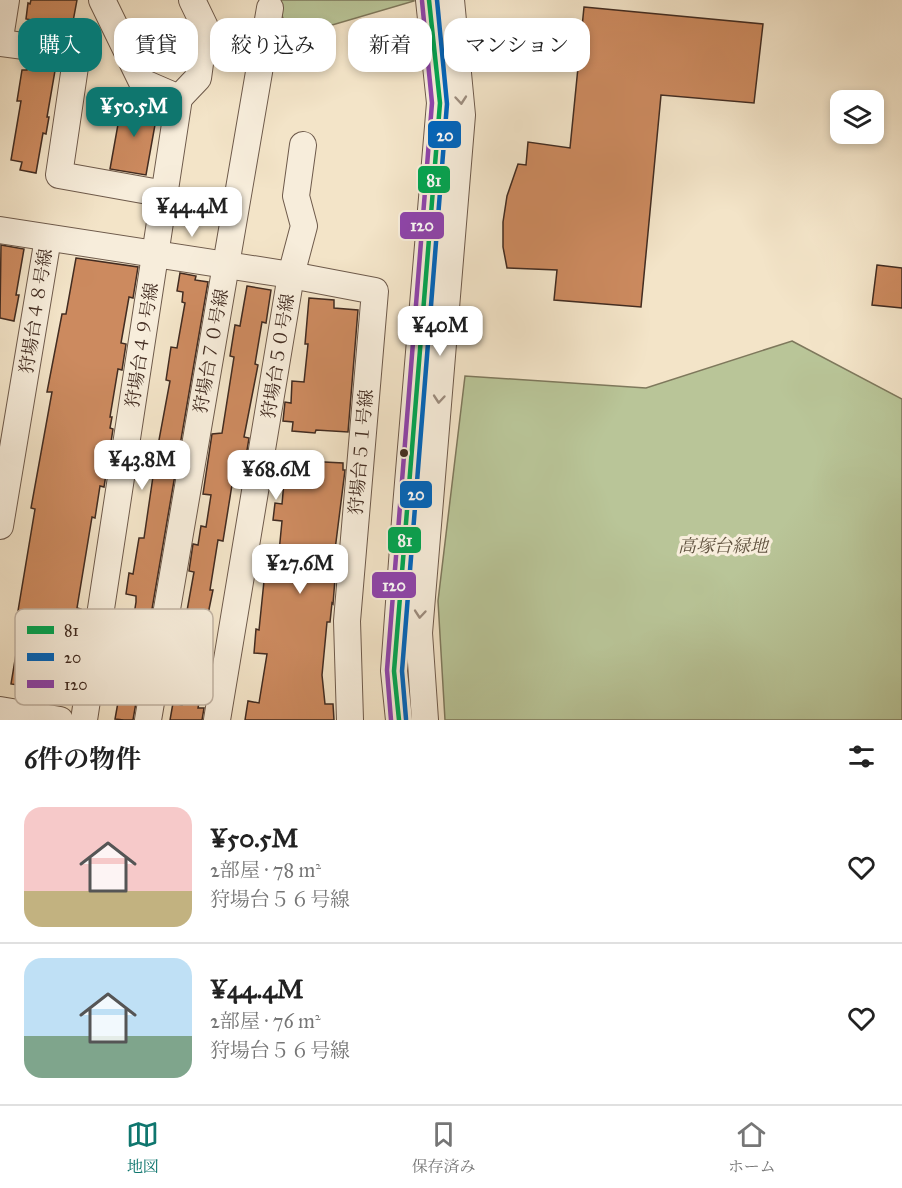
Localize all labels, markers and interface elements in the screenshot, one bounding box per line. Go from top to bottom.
chip: 購入 [18,18,102,72]
chip: 賃貸 [114,18,198,72]
chip: 絞り込み [210,18,336,72]
chip: 新着 [348,18,432,72]
chip: マンション [444,18,590,72]
pin: ¥50.5M [85,87,183,138]
map controls [830,90,884,144]
button: layers [830,90,884,144]
text: ¥50.5M [100,94,168,118]
one-way arrow [454,96,467,105]
line badge: 20 [427,120,462,149]
text: 20 [436,126,454,145]
line badge: 81 [417,165,451,194]
text: 81 [427,171,442,190]
pin: ¥44.4M [143,187,241,238]
text: ¥44.4M [156,194,228,218]
line badge: 120 [399,211,445,240]
text: 120 [410,216,434,235]
street label: 狩場台４８号線 [15,247,57,375]
street label: 狩場台４９号線 [121,281,163,409]
street label: 狩場台７０号線 [189,287,233,415]
street label: 狩場台５０号線 [257,292,299,420]
pin: ¥40M [404,306,476,357]
text: ¥40M [412,313,468,337]
street label: 狩場台５１号線 [345,388,377,516]
one-way arrow [433,395,446,404]
pin: ¥43.8M [93,440,191,491]
text: ¥43.8M [108,447,176,471]
unlabelled marker [398,447,410,459]
pin: ¥68.6M [227,450,325,501]
text: ¥68.6M [241,457,311,481]
line badge: 20 [399,480,433,509]
text: 20 [407,485,425,504]
line badge: 81 [387,526,422,554]
text: 81 [398,531,413,550]
park label: 高塚台緑地 [678,535,770,557]
pin: ¥27.6M [251,544,349,595]
text: ¥27.6M [266,551,334,575]
line badge: 120 [371,571,417,599]
text: 120 [382,576,406,595]
legend [15,609,213,705]
one-way arrow [414,610,427,619]
text: 81 [64,621,79,640]
text: 20 [64,648,81,667]
text: 120 [64,675,88,694]
icon: filters [845,740,878,773]
text: 6件の物件 [24,743,141,775]
text: ¥50.5M [210,822,298,854]
icon: home [72,831,144,903]
icon: heart [845,851,878,884]
text: 2部屋 · 78 m² [210,858,321,882]
text: 狩場台５６号線 [210,887,350,911]
text: ¥44.4M [210,973,304,1005]
icon: home [72,982,144,1054]
icon: heart [845,1002,878,1035]
text: 2部屋 · 76 m² [210,1009,321,1033]
text: 狩場台５６号線 [210,1038,350,1062]
tab: 地図 [126,1118,159,1177]
tab: 保存済み [411,1118,475,1177]
tab: ホーム [728,1118,776,1177]

